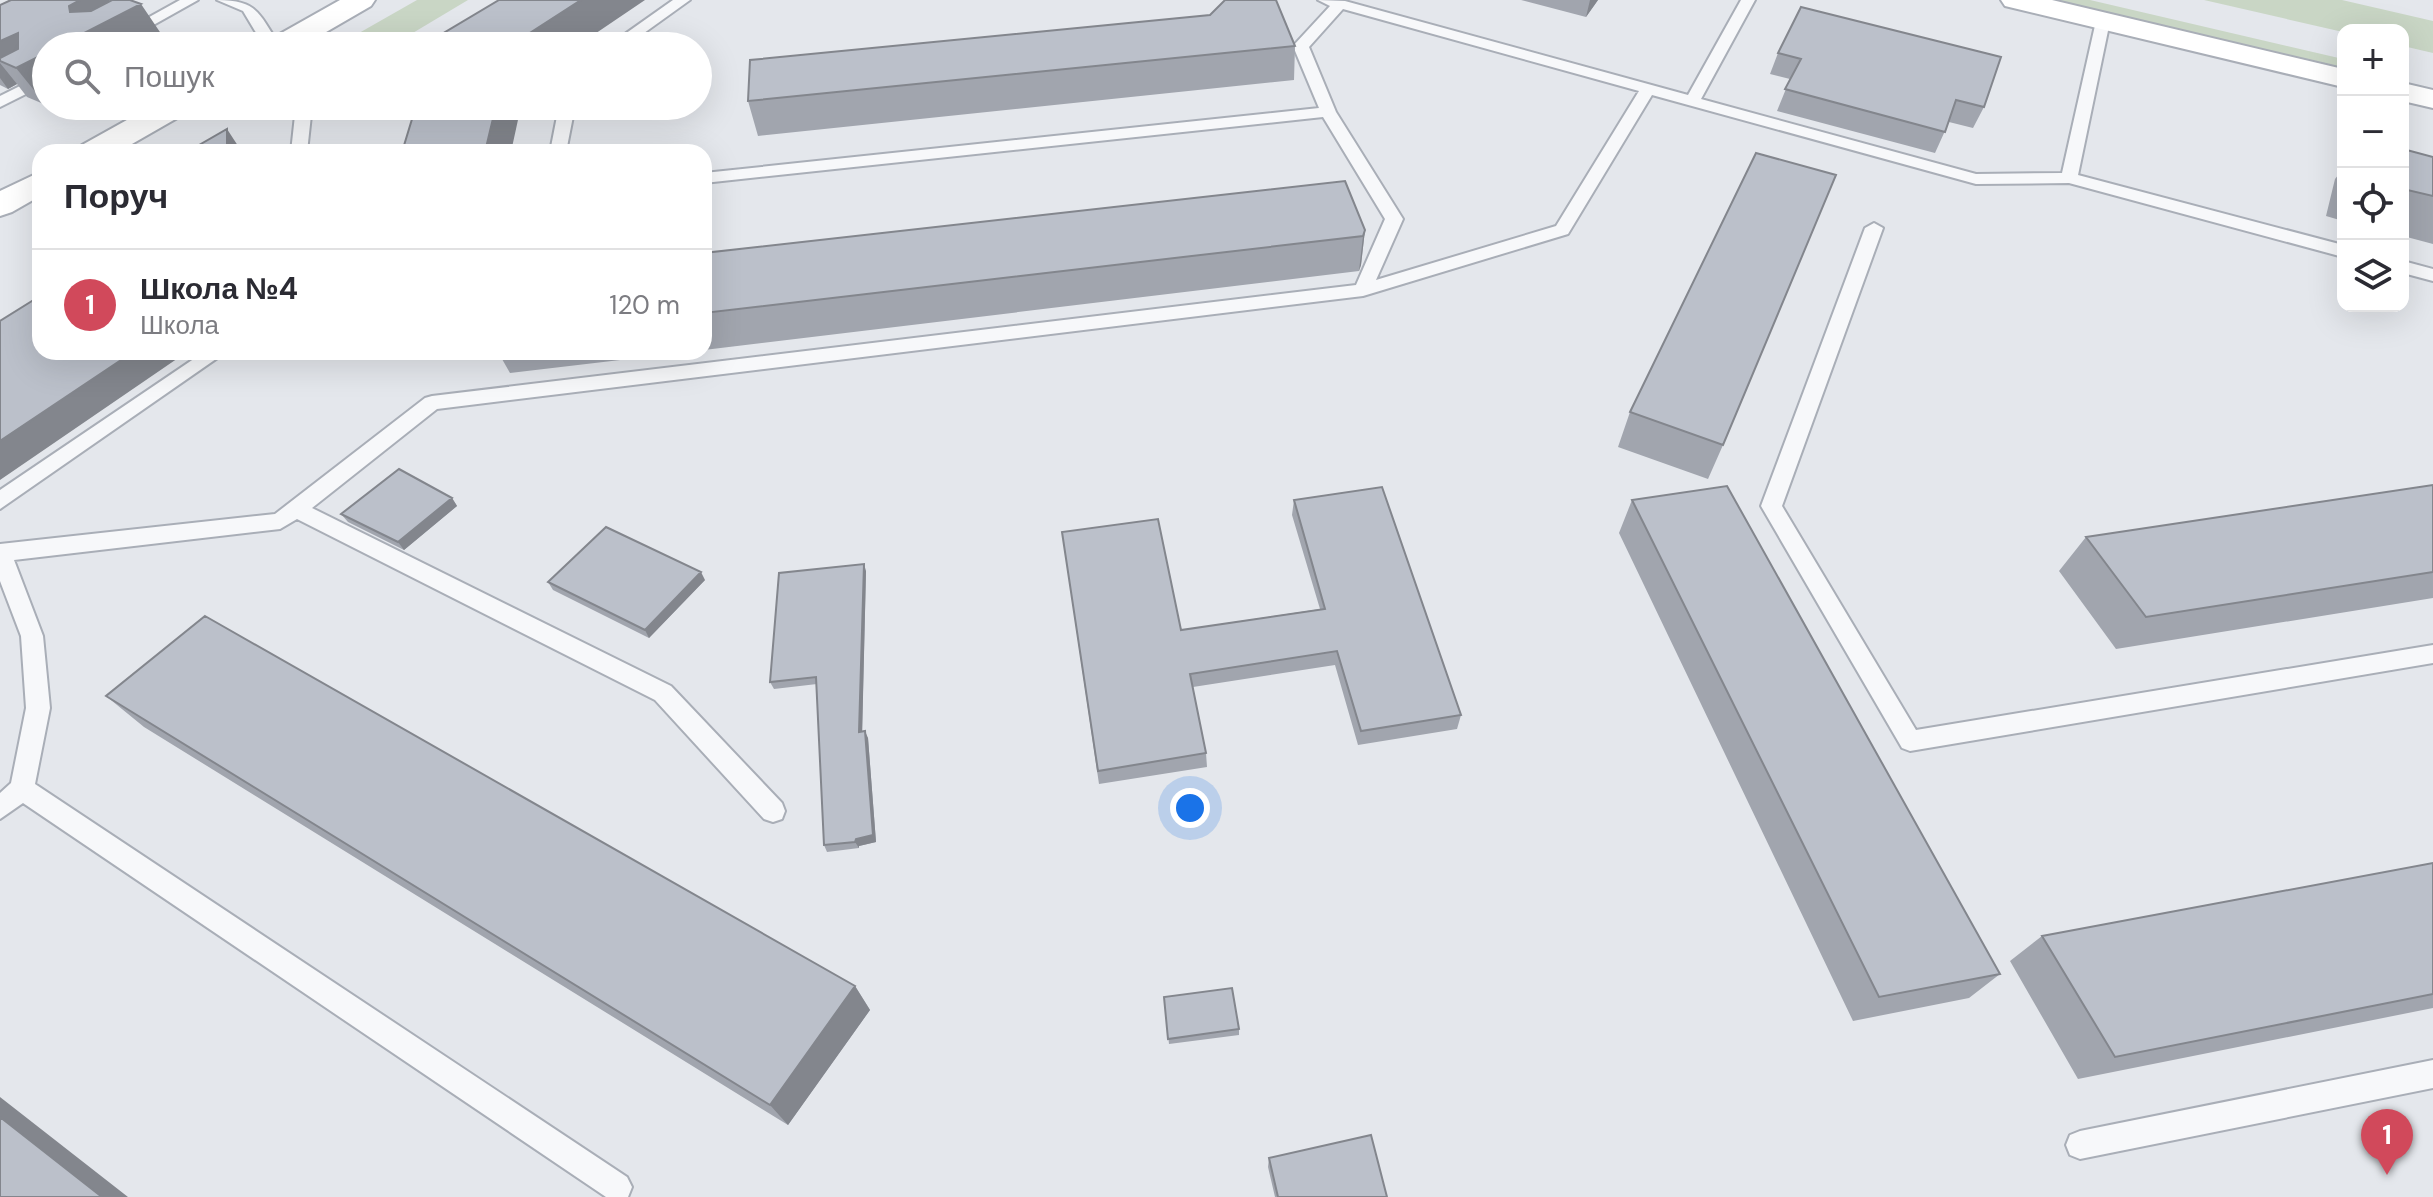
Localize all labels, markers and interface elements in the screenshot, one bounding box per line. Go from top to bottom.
map controls [2337,24,2409,312]
button: + [2337,24,2409,96]
search box [32,32,712,120]
icon: search [60,54,104,98]
text: Пошук [124,57,214,96]
button: − [2337,96,2409,168]
button: locate [2337,168,2409,240]
text: Поруч [64,174,168,219]
button: layers [2337,240,2409,312]
text: Школа №4 [140,269,298,308]
text: 1 [85,288,95,322]
text: 120 m [609,288,680,322]
text: Школа [140,308,219,342]
your location [1170,788,1210,828]
pin: 1 [2361,1109,2413,1175]

